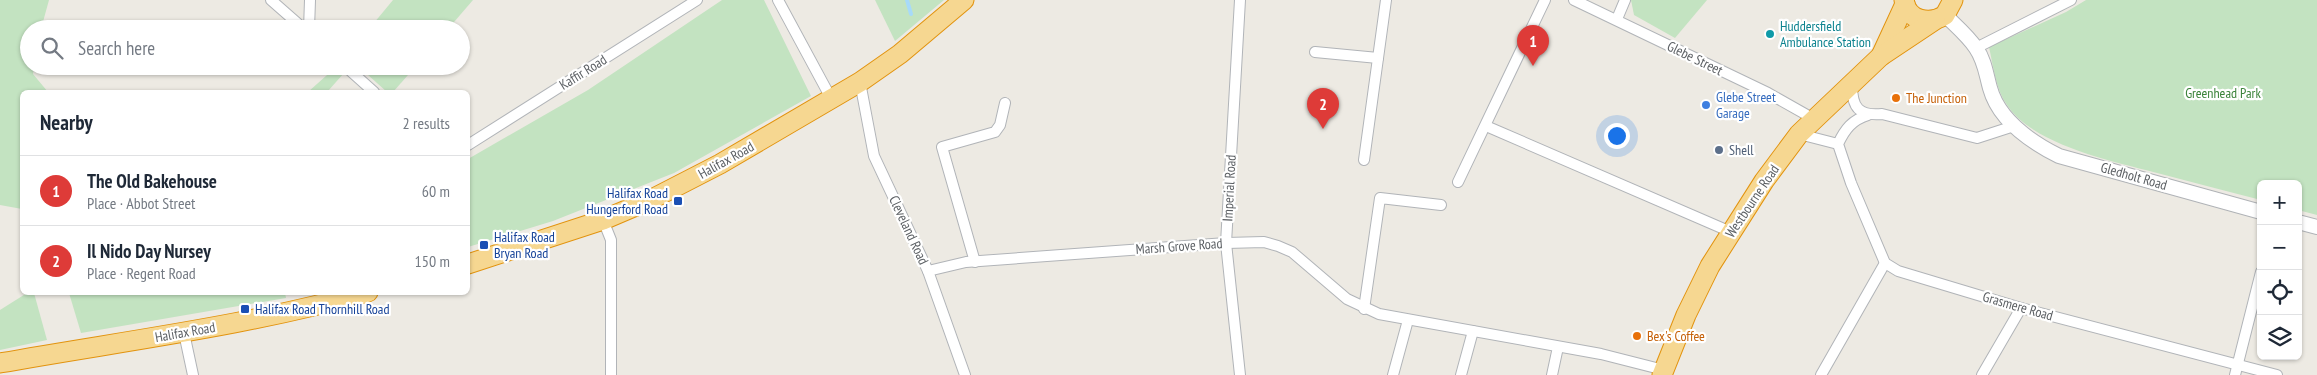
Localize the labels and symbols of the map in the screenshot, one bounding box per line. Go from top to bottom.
place label: Huddersfield Ambulance Station [1780,17,1871,51]
pin: 1 [1517,25,1549,66]
marker: Huddersfield Ambulance Station [1764,28,1776,40]
street label: Glebe Street [1664,37,1726,79]
street label: Kaffir Road [556,50,610,94]
park label: Greenhead Park [2185,84,2261,102]
pin: 2 [1307,88,1339,129]
place label: Glebe Street Garage [1716,88,1776,122]
place label: The Junction [1906,89,1967,107]
marker: The Junction [1890,92,1902,104]
marker: Glebe Street Garage [1700,99,1712,111]
your location [1604,123,1630,149]
street label: Halifax Road [695,137,757,183]
place label: Shell [1729,141,1754,159]
marker: Shell [1713,144,1725,156]
street label: Imperial Road [1218,154,1240,222]
street label: Gledholt Road [2099,158,2169,194]
street label: Westbourne Road [1721,161,1783,241]
place label: Halifax Road Hungerford Road [586,184,668,218]
street label: Cleveland Road [885,193,933,267]
marker: Halifax Road Hungerford Road [672,195,684,207]
place label: Halifax Road Bryan Road [494,228,555,262]
street label: Marsh Grove Road [1135,234,1223,258]
marker: Halifax Road Bryan Road [478,239,490,251]
street label: Grasmere Road [1981,287,2055,325]
place label: Halifax Road Thornhill Road [255,300,390,318]
marker: Halifax Road Thornhill Road [239,303,251,315]
street label: Halifax Road [153,318,217,346]
place label: Bex's Coffee [1647,327,1705,345]
marker: Bex's Coffee [1631,330,1643,342]

